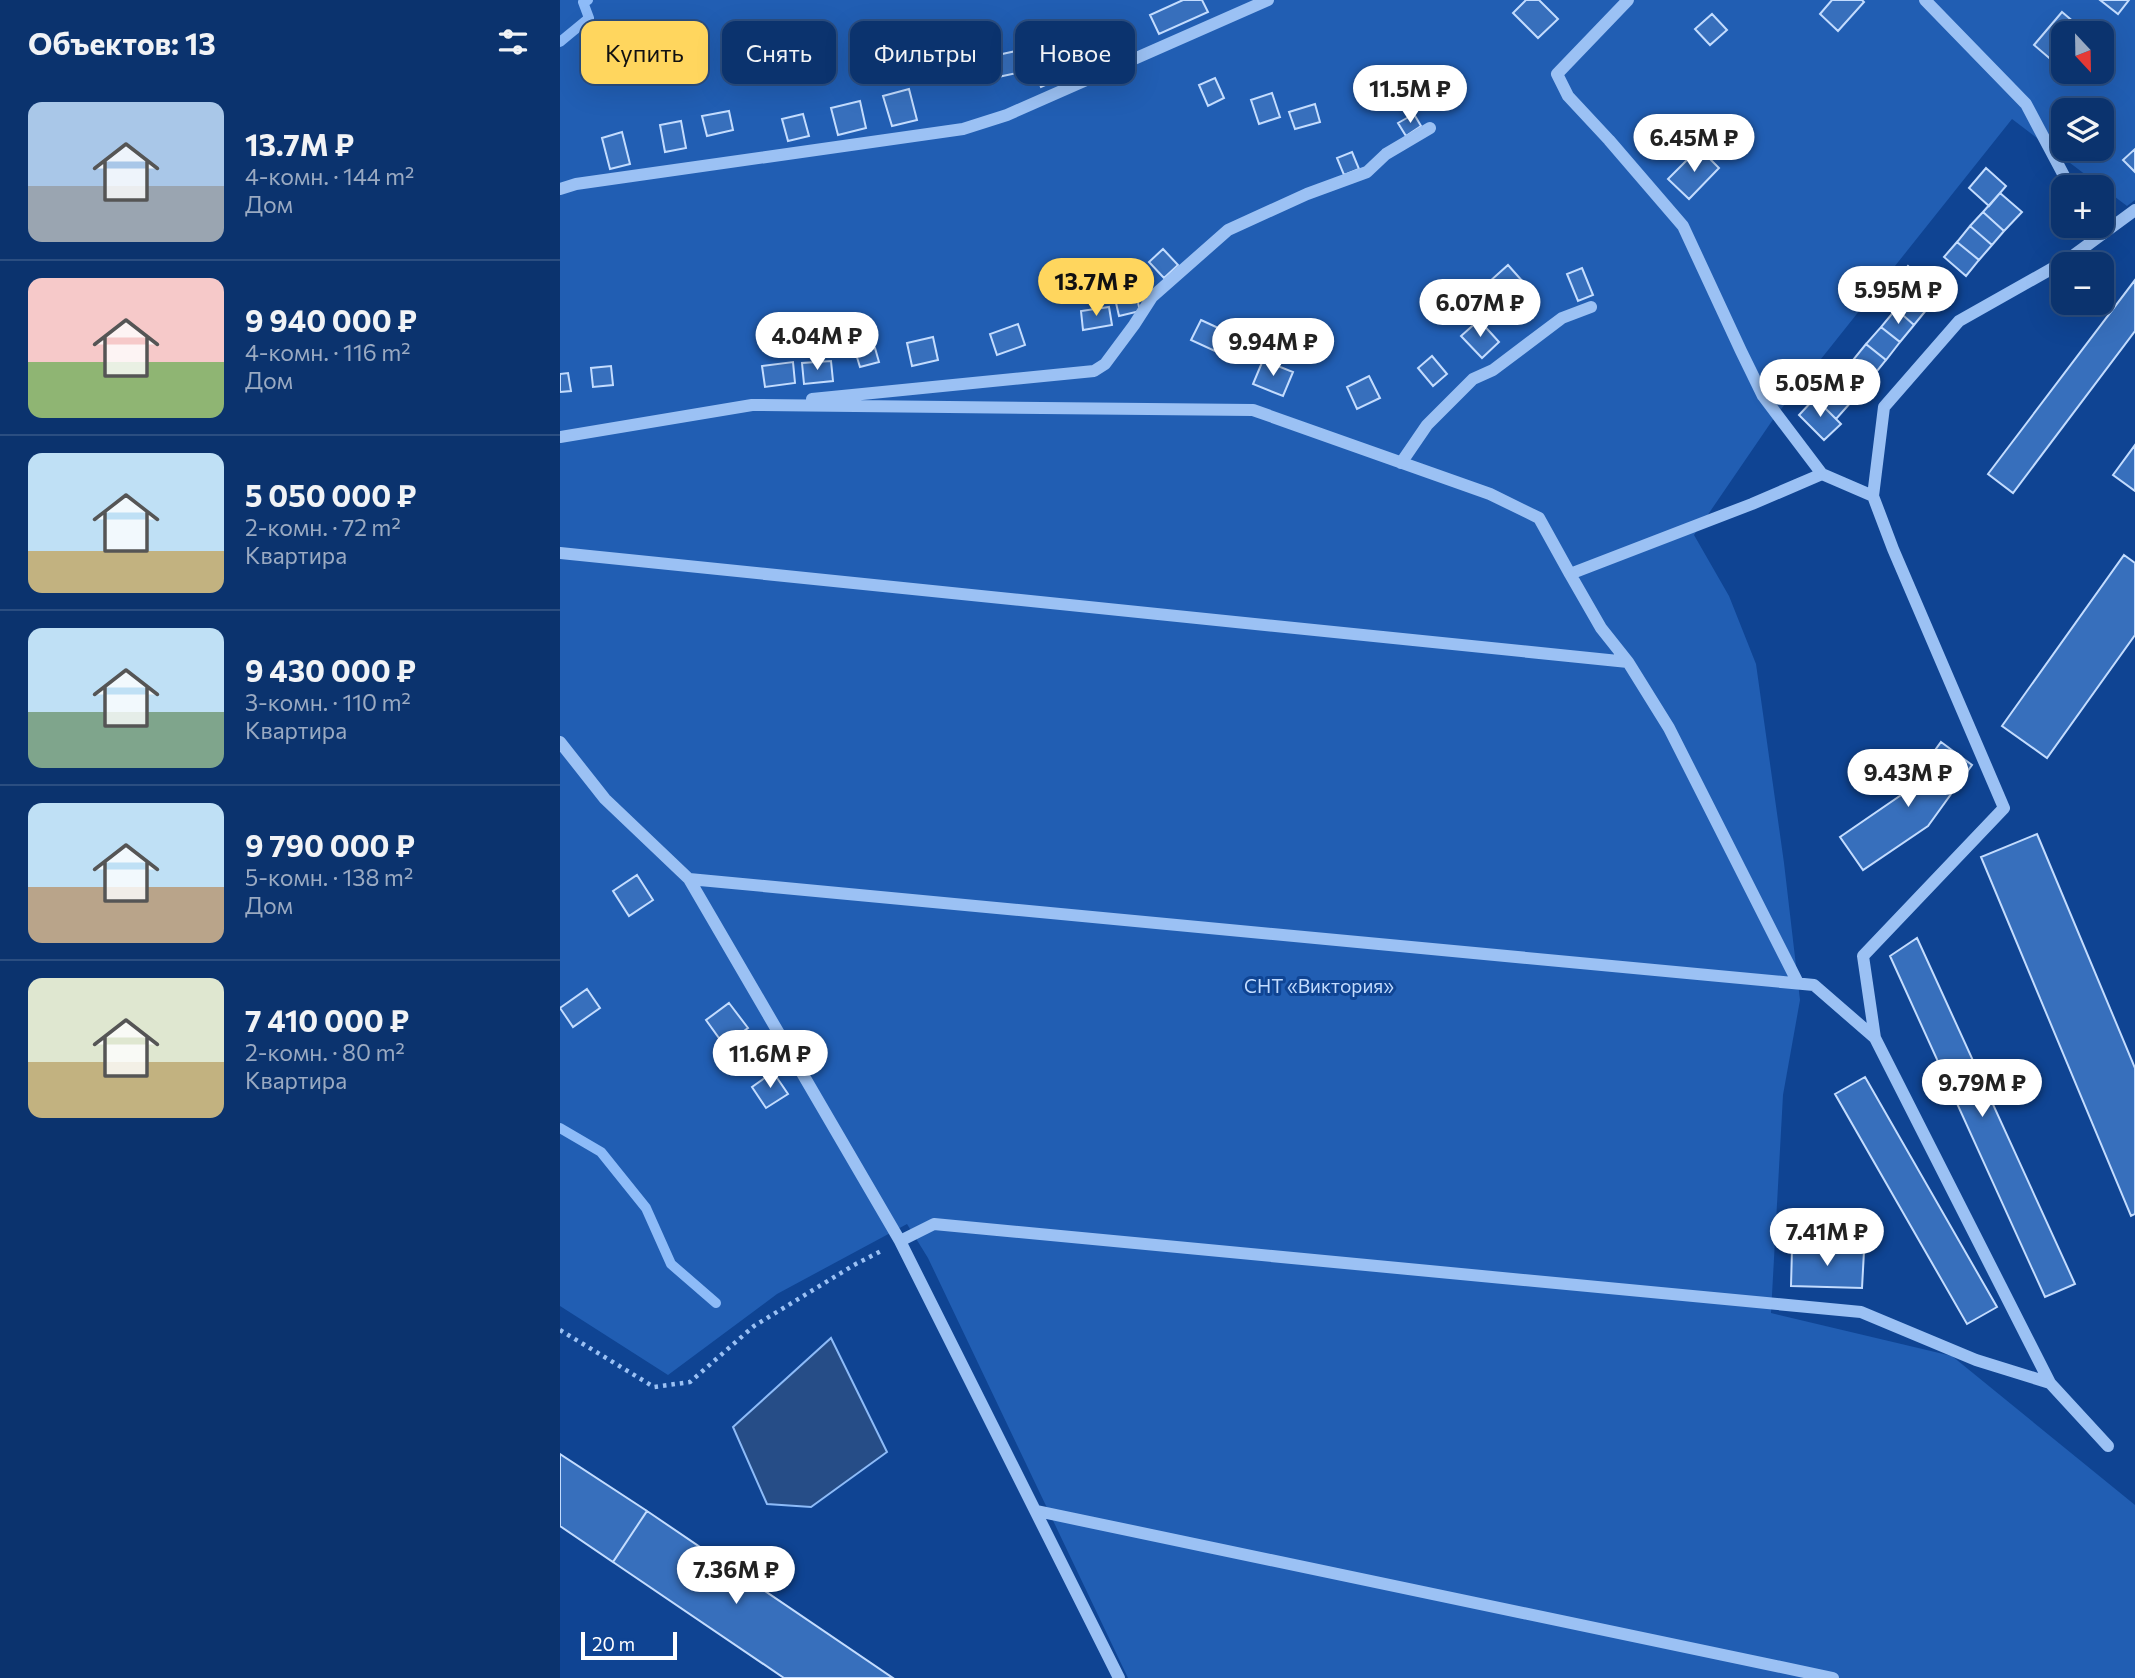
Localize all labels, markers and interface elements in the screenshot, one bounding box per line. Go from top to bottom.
chip: Купить [581,21,708,84]
chip: Снять [722,21,836,84]
chip: Фильтры [850,21,1001,84]
chip: Новое [1015,21,1135,84]
north arrow [2051,21,2114,84]
map controls [2051,21,2114,315]
icon: filters [494,23,532,61]
text: Объектов: 13 [28,24,216,61]
pin: 11.5M ₽ [1345,66,1475,125]
text: 11.5M ₽ [1369,74,1451,102]
button: layers [2051,98,2114,161]
pin: 6.45M ₽ [1629,114,1759,174]
text: 6.45M ₽ [1649,123,1739,151]
text: 13.7M ₽ [245,125,354,162]
icon: home [84,130,168,214]
text: 4-комн. · 144 m² [245,162,414,190]
button: + [2051,175,2114,238]
text: Дом [245,190,293,218]
button: − [2051,252,2114,315]
pin: 13.7M ₽ [1031,258,1161,318]
pin: 5.95M ₽ [1833,266,1963,326]
text: 13.7M ₽ [1054,267,1138,295]
text: 5.95M ₽ [1854,275,1942,303]
pin: 6.07M ₽ [1415,280,1545,339]
text: 6.07M ₽ [1435,288,1525,316]
text: 9 940 000 ₽ [245,301,417,338]
icon: home [84,306,168,390]
pin: 4.04M ₽ [752,312,882,372]
pin: 9.94M ₽ [1208,318,1338,378]
text: 4.04M ₽ [772,321,862,349]
text: 9.94M ₽ [1228,327,1318,355]
text: 4-комн. · 116 m² [245,338,410,366]
pin: 5.05M ₽ [1755,360,1885,419]
text: Дом [245,366,293,394]
text: 5.05M ₽ [1775,368,1865,396]
text: 5 050 000 ₽ [245,476,417,513]
icon: home [84,481,168,565]
text: 2-комн. · 72 m² [245,513,401,541]
text: Квартира [245,541,347,569]
text: 9 430 000 ₽ [245,651,416,688]
icon: home [84,656,168,740]
text: 3-комн. · 110 m² [245,688,411,716]
text: Квартира [245,716,347,744]
pin: 9.43M ₽ [1843,750,1973,809]
text: 9.43M ₽ [1863,758,1953,786]
text: 9 790 000 ₽ [245,826,415,863]
icon: home [84,831,168,915]
text: 5-комн. · 138 m² [245,863,413,891]
text: Дом [245,891,293,919]
park label: СНТ «Виктория» [1244,974,1394,997]
text: 7 410 000 ₽ [245,1001,409,1038]
icon: home [84,1006,168,1090]
pin: 11.6M ₽ [705,1030,835,1090]
text: 2-комн. · 80 m² [245,1038,405,1066]
text: 11.6M ₽ [729,1039,811,1067]
pin: 9.79M ₽ [1917,1060,2047,1119]
text: Квартира [245,1066,347,1094]
text: 9.79M ₽ [1938,1068,2026,1096]
pin: 7.41M ₽ [1762,1208,1892,1268]
text: 7.41M ₽ [1786,1217,1868,1245]
pin: 7.36M ₽ [671,1546,801,1606]
text: 7.36M ₽ [693,1555,779,1583]
scale bar [581,1629,677,1661]
text: 20 m [592,1632,635,1655]

